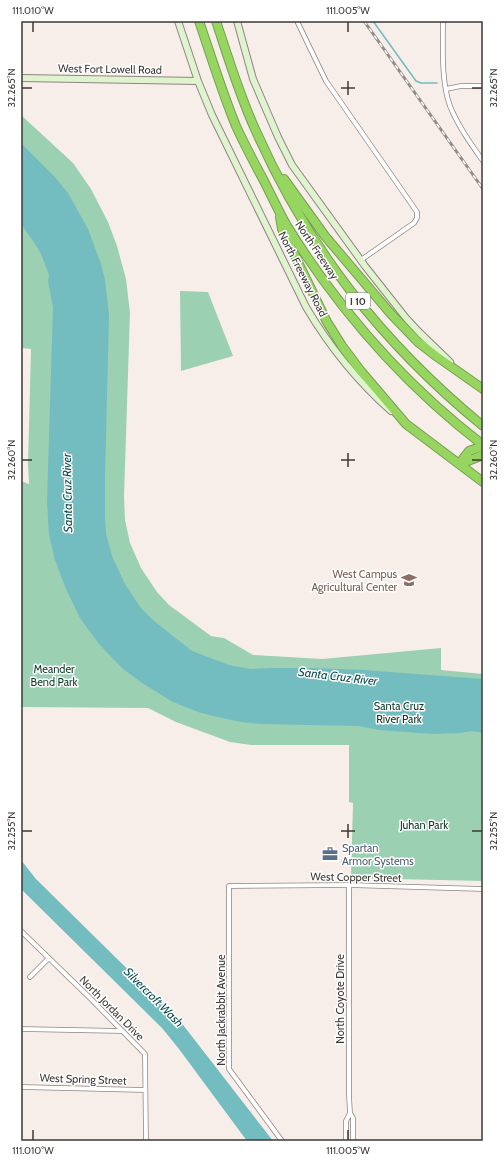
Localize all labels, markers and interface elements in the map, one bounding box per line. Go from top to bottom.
text: 111.010°W [12,4,54,17]
text: 111.005°W [326,4,370,17]
street label: West Fort Lowell Road [58,61,162,77]
text: 32.265°N [5,68,18,108]
text: 32.265°N [487,68,500,108]
street label: North Freeway [292,218,342,282]
street label: North Freeway Road [275,229,331,319]
road number: I 10 [346,293,370,309]
text: 32.260°N [5,440,18,480]
text: 32.260°N [487,440,500,480]
water label: Santa Cruz River [59,452,75,533]
place label: West Campus Agricultural Center [311,567,398,594]
school or university icon: West Campus Agricultural Center [400,571,418,589]
park label: Meander Bend Park [31,662,77,689]
water label: Santa Cruz River [298,664,380,688]
park label: Santa Cruz River Park [374,699,424,726]
text: 32.255°N [5,812,18,850]
text: 32.255°N [487,812,500,850]
park label: Juhan Park [399,818,448,832]
place label: Spartan Armor Systems [342,841,414,868]
office icon: Spartan Armor Systems [321,845,339,863]
street label: West Copper Street [310,869,402,885]
street label: North Jackrabbit Avenue [214,954,228,1066]
street label: North Coyote Drive [333,954,347,1044]
water label: Silvercroft Wash [121,964,187,1030]
street label: North Jordan Drive [77,973,148,1044]
street label: West Spring Street [39,1070,127,1088]
text: 111.010°W [12,1144,54,1157]
text: 111.005°W [326,1144,370,1157]

